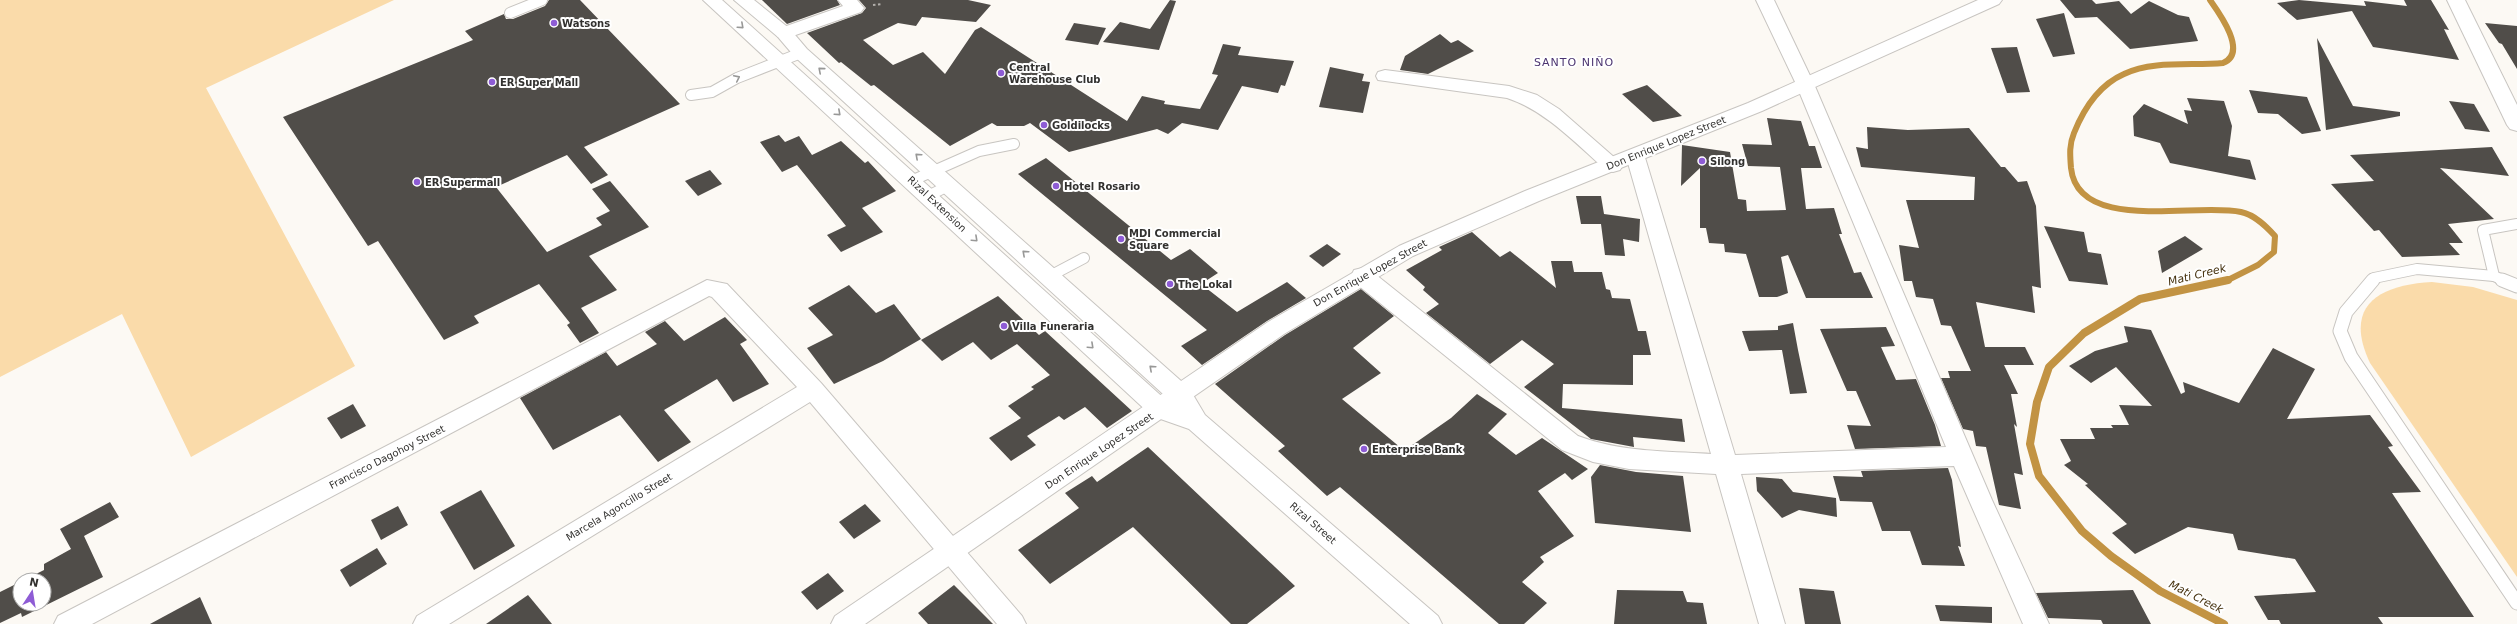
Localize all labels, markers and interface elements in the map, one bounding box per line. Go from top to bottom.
marker: Watsons [549,18,559,28]
place label: Watsons [562,18,610,29]
one-way arrow [737,21,744,28]
district label: SANTO NIÑO [1534,56,1614,69]
place label: Central Warehouse Club [1009,62,1101,85]
one-way arrow [818,68,825,75]
marker: Central Warehouse Club [996,68,1006,78]
one-way arrow [733,75,740,83]
marker: ER Super Mall [487,77,497,87]
place label: ER Super Mall [500,77,578,88]
one-way arrow [833,109,841,116]
street label: Don Enrique Lopez Street [1605,114,1727,172]
marker: Goldilocks [1039,120,1049,130]
place label: Goldilocks [1052,120,1110,131]
one-way arrow [915,154,923,161]
marker: Silong [1697,156,1707,166]
place label: Silong [1710,156,1745,167]
street label: Rizal Extension [905,174,969,234]
marker: ER Supermall [412,177,422,187]
place label: ER Supermall [425,177,500,188]
marker: Hotel Rosario [1051,181,1061,191]
place label: Hotel Rosario [1064,181,1140,192]
place label: MDI Commercial Square [1129,228,1221,251]
one-way arrow [970,234,978,242]
marker: MDI Commercial Square [1116,234,1126,244]
street label: Don Enrique Lopez Street [1311,237,1429,309]
one-way arrow [1022,250,1030,257]
water label: Mati Creek [2167,261,2228,288]
marker: The Lokal [1165,279,1175,289]
place label: The Lokal [1178,279,1232,290]
marker: Villa Funeraria [999,321,1009,331]
place label: Villa Funeraria [1012,321,1094,332]
one-way arrow [1086,341,1094,349]
one-way arrow [1150,366,1157,373]
street label: Don Enrique Lopez Street [1043,411,1155,491]
street label: Francisco Dagohoy Street [327,423,447,491]
marker: Enterprise Bank [1359,444,1369,454]
place label: Enterprise Bank [1372,444,1463,455]
street label: Marcela Agoncillo Street [564,471,674,543]
street label: Rizal Street [1288,500,1338,546]
north arrow [12,572,52,612]
text: N [28,575,40,590]
water label: Mati Creek [2167,578,2226,617]

